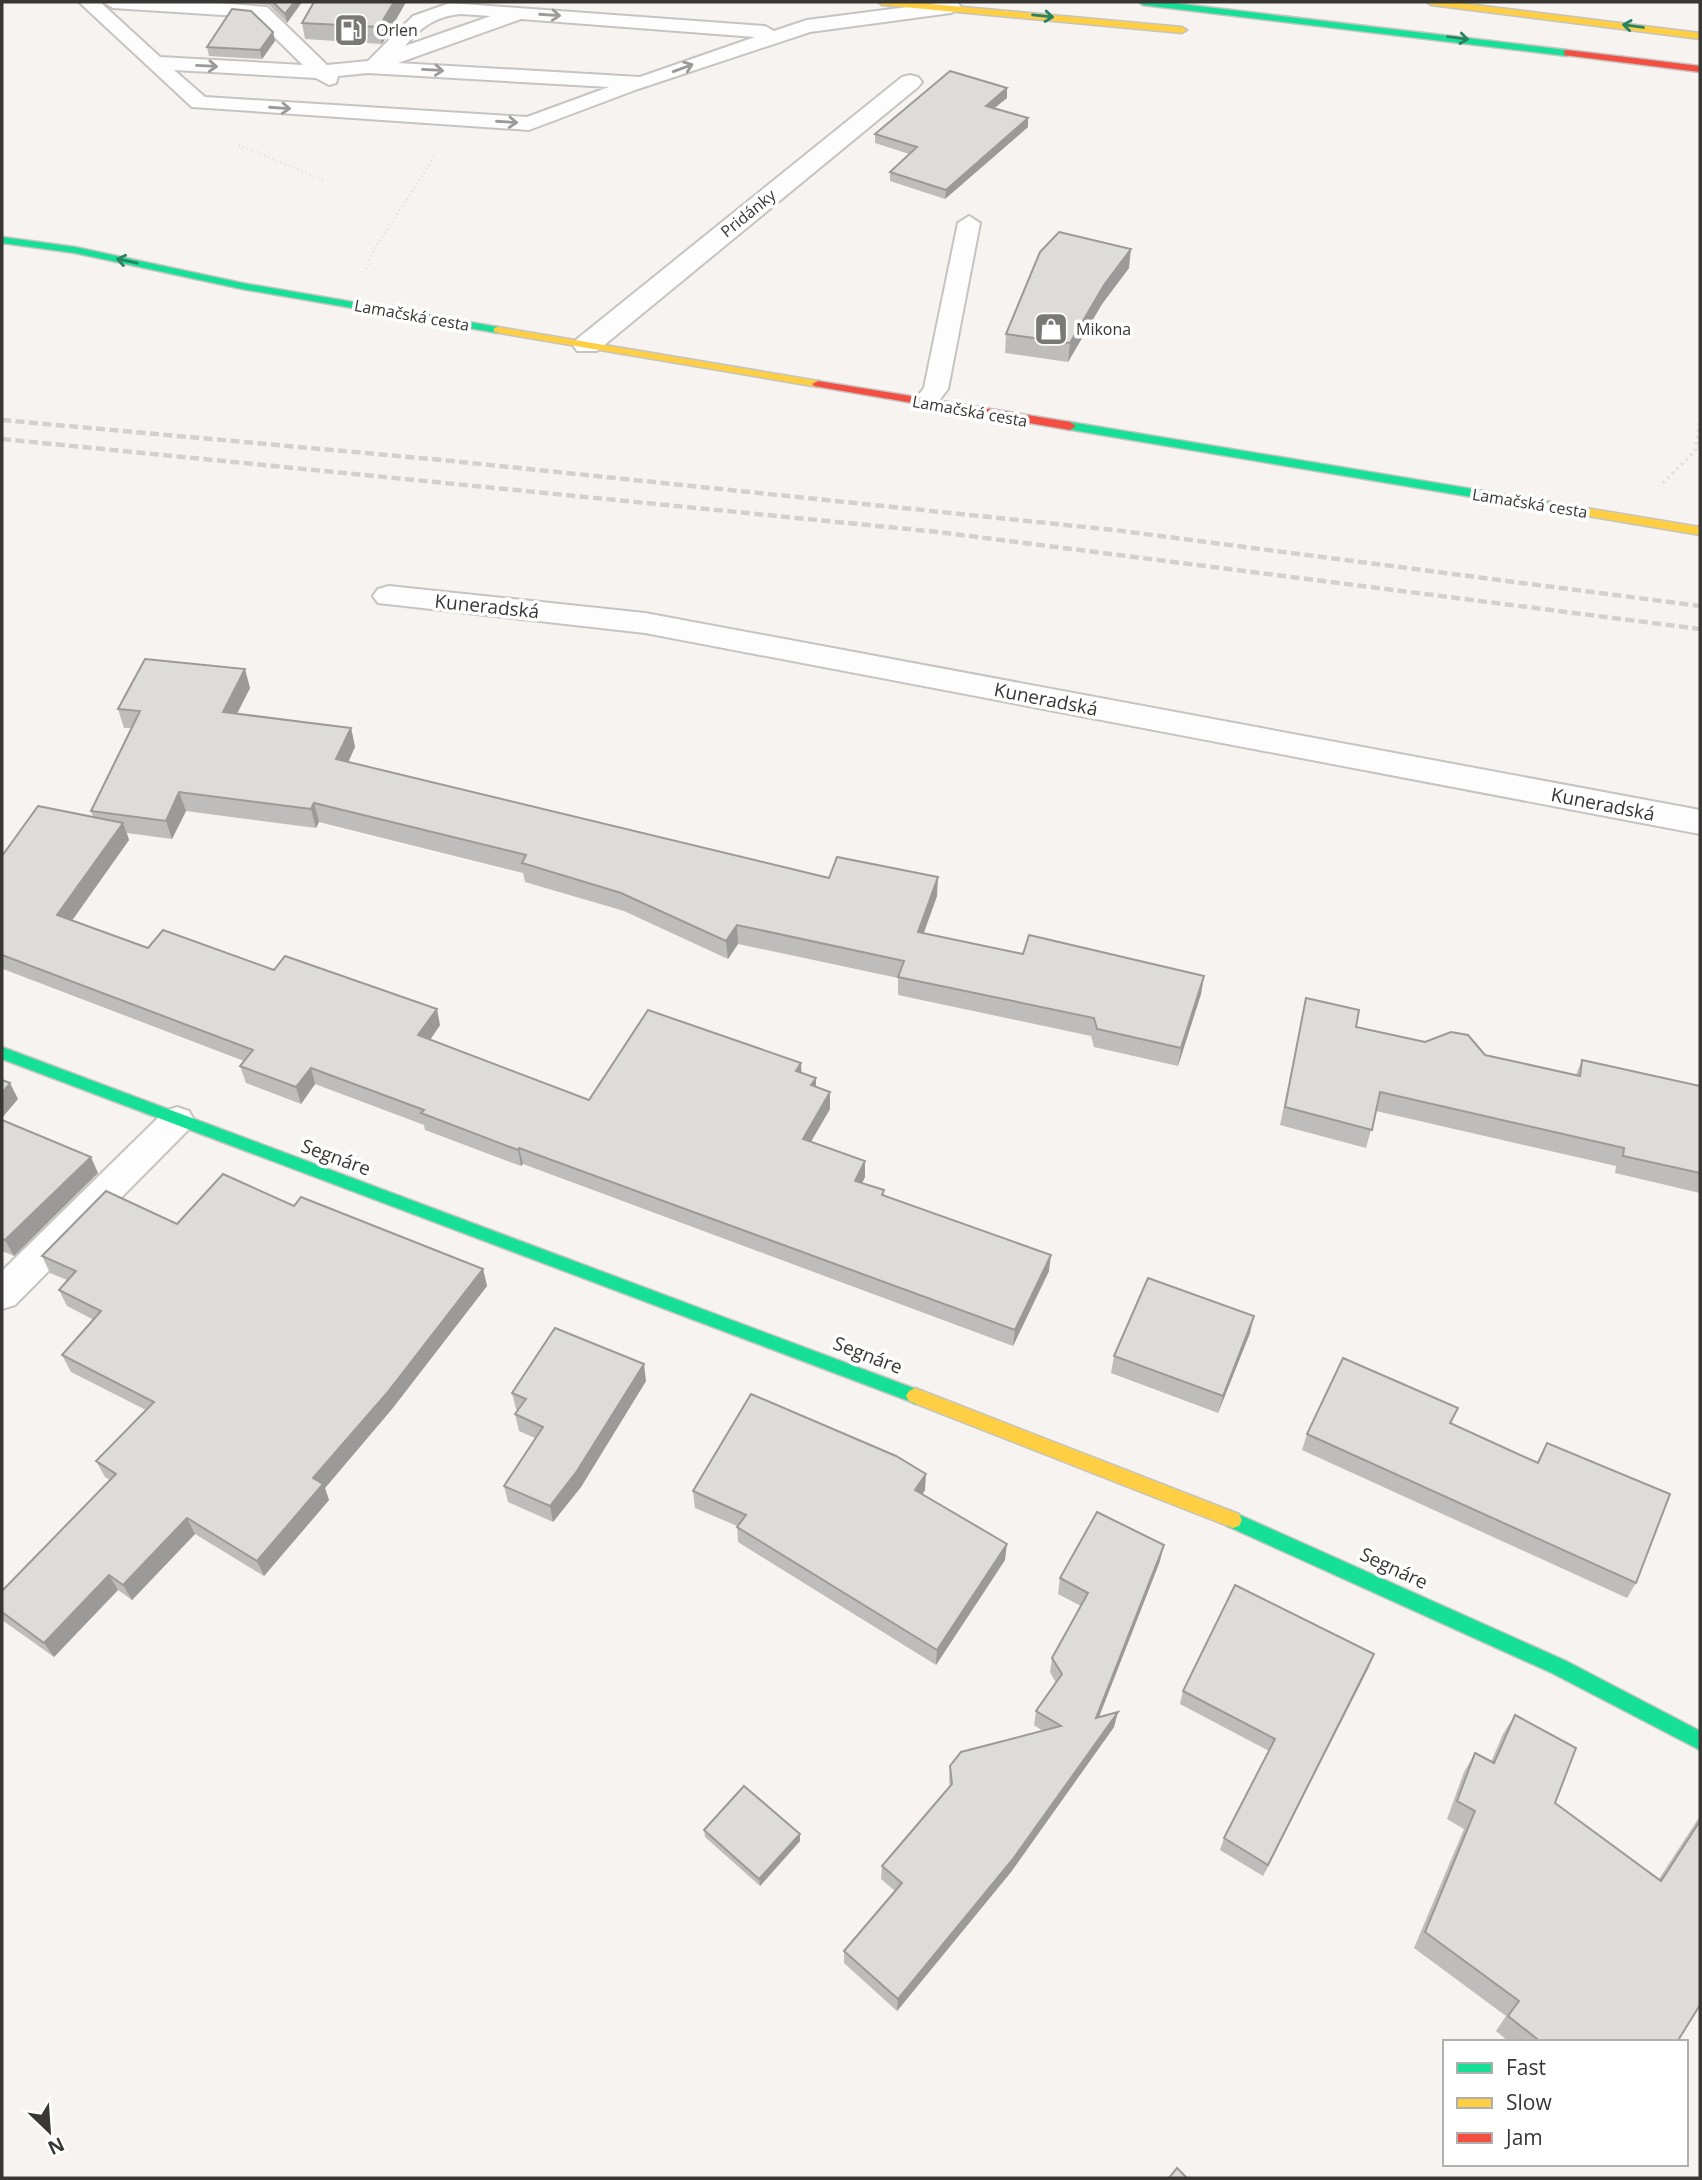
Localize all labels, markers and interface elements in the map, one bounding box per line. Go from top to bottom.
one-way arrow [538,9,561,22]
one-way arrow [1031,10,1054,23]
fuel station icon: Orlen [332,11,370,49]
place label: Orlen [376,19,418,41]
one-way arrow [1622,20,1645,33]
one-way arrow [1446,31,1469,44]
one-way arrow [195,59,218,72]
one-way arrow [671,61,693,73]
one-way arrow [422,64,445,77]
one-way arrow [268,102,291,115]
one-way arrow [495,116,518,129]
street label: Pridánky [716,183,781,242]
one-way arrow [116,254,139,267]
street label: Lamačská cesta [353,294,471,336]
shop icon: Mikona [1032,310,1070,348]
place label: Mikona [1076,318,1131,340]
street label: Lamačská cesta [911,390,1029,432]
street label: Lamačská cesta [1471,483,1589,523]
street label: Kuneradská [433,588,541,624]
street label: Kuneradská [992,676,1100,722]
street label: Kuneradská [1549,781,1657,827]
street label: Segnáre [298,1132,374,1182]
street label: Segnáre [830,1330,906,1380]
street label: Segnáre [1356,1541,1432,1595]
legend [1443,2040,1688,2166]
text: Fast [1506,2053,1546,2081]
text: Slow [1506,2088,1552,2116]
north arrow [14,2096,84,2166]
text: Jam [1504,2123,1543,2151]
text: N [44,2131,69,2161]

